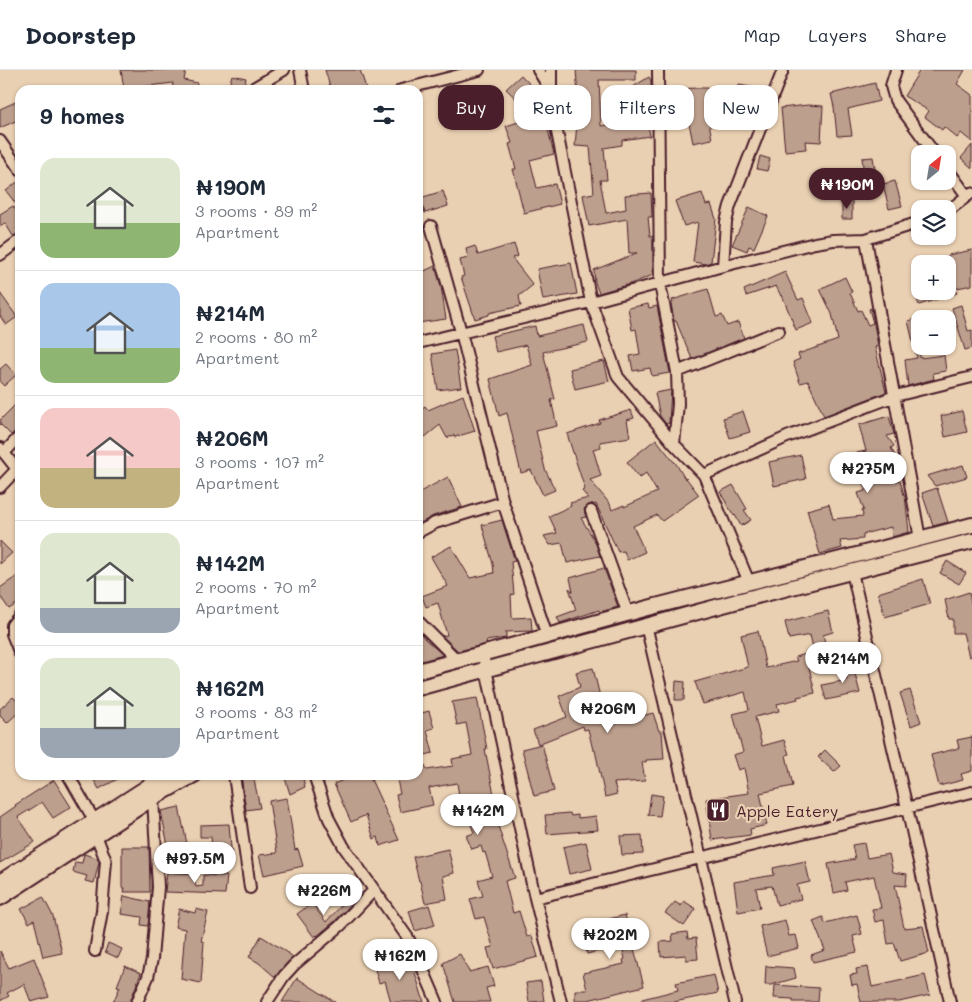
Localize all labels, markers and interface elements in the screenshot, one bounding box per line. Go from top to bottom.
text: Doorstep [25,19,136,50]
text: Map [744,23,780,47]
text: Layers [808,23,867,47]
text: Share [895,23,947,47]
chip: Buy [438,85,504,130]
chip: Rent [514,85,591,130]
chip: Filters [601,85,694,130]
chip: New [704,85,778,130]
icon: filters [370,101,398,129]
text: 9 homes [40,102,125,129]
north arrow [911,145,956,190]
map controls [911,145,956,355]
pin: ₦190M [812,168,882,210]
text: ₦190M [195,173,266,200]
text: ₦190M [820,173,874,194]
icon: home [80,178,140,238]
text: 3 rooms · 89 m² [195,200,317,221]
button: layers [911,200,956,245]
text: Apartment [195,221,280,242]
button: + [911,255,956,300]
text: ₦214M [195,299,265,326]
icon: home [80,303,140,363]
button: − [911,310,956,355]
text: 2 rooms · 80 m² [195,326,317,347]
text: Apartment [195,347,280,368]
text: ₦206M [195,424,269,451]
icon: home [80,428,140,488]
text: 3 rooms · 107 m² [195,451,324,472]
pin: ₦275M [833,452,903,494]
text: ₦275M [841,457,895,478]
text: Apartment [195,472,280,493]
text: ₦142M [195,549,265,576]
icon: home [80,553,140,613]
text: 2 rooms · 70 m² [195,576,316,597]
text: Apartment [195,597,280,618]
pin: ₦214M [808,642,878,684]
text: ₦214M [816,647,870,668]
text: ₦162M [195,674,265,701]
icon: home [80,678,140,738]
pin: ₦206M [573,692,643,734]
text: ₦206M [580,697,636,718]
text: 3 rooms · 83 m² [195,701,317,722]
text: Apartment [195,722,280,743]
pin: ₦142M [443,794,513,836]
restaurant icon: Apple Eatery [705,797,731,823]
text: ₦142M [451,799,505,820]
place label: Apple Eatery [736,800,838,821]
pin: ₦97.5M [154,842,236,884]
text: ₦97.5M [165,847,225,868]
pin: ₦226M [289,874,359,916]
text: ₦226M [297,879,351,900]
pin: ₦202M [575,918,645,960]
text: ₦202M [582,923,638,944]
pin: ₦162M [365,938,435,981]
text: ₦162M [373,944,427,965]

